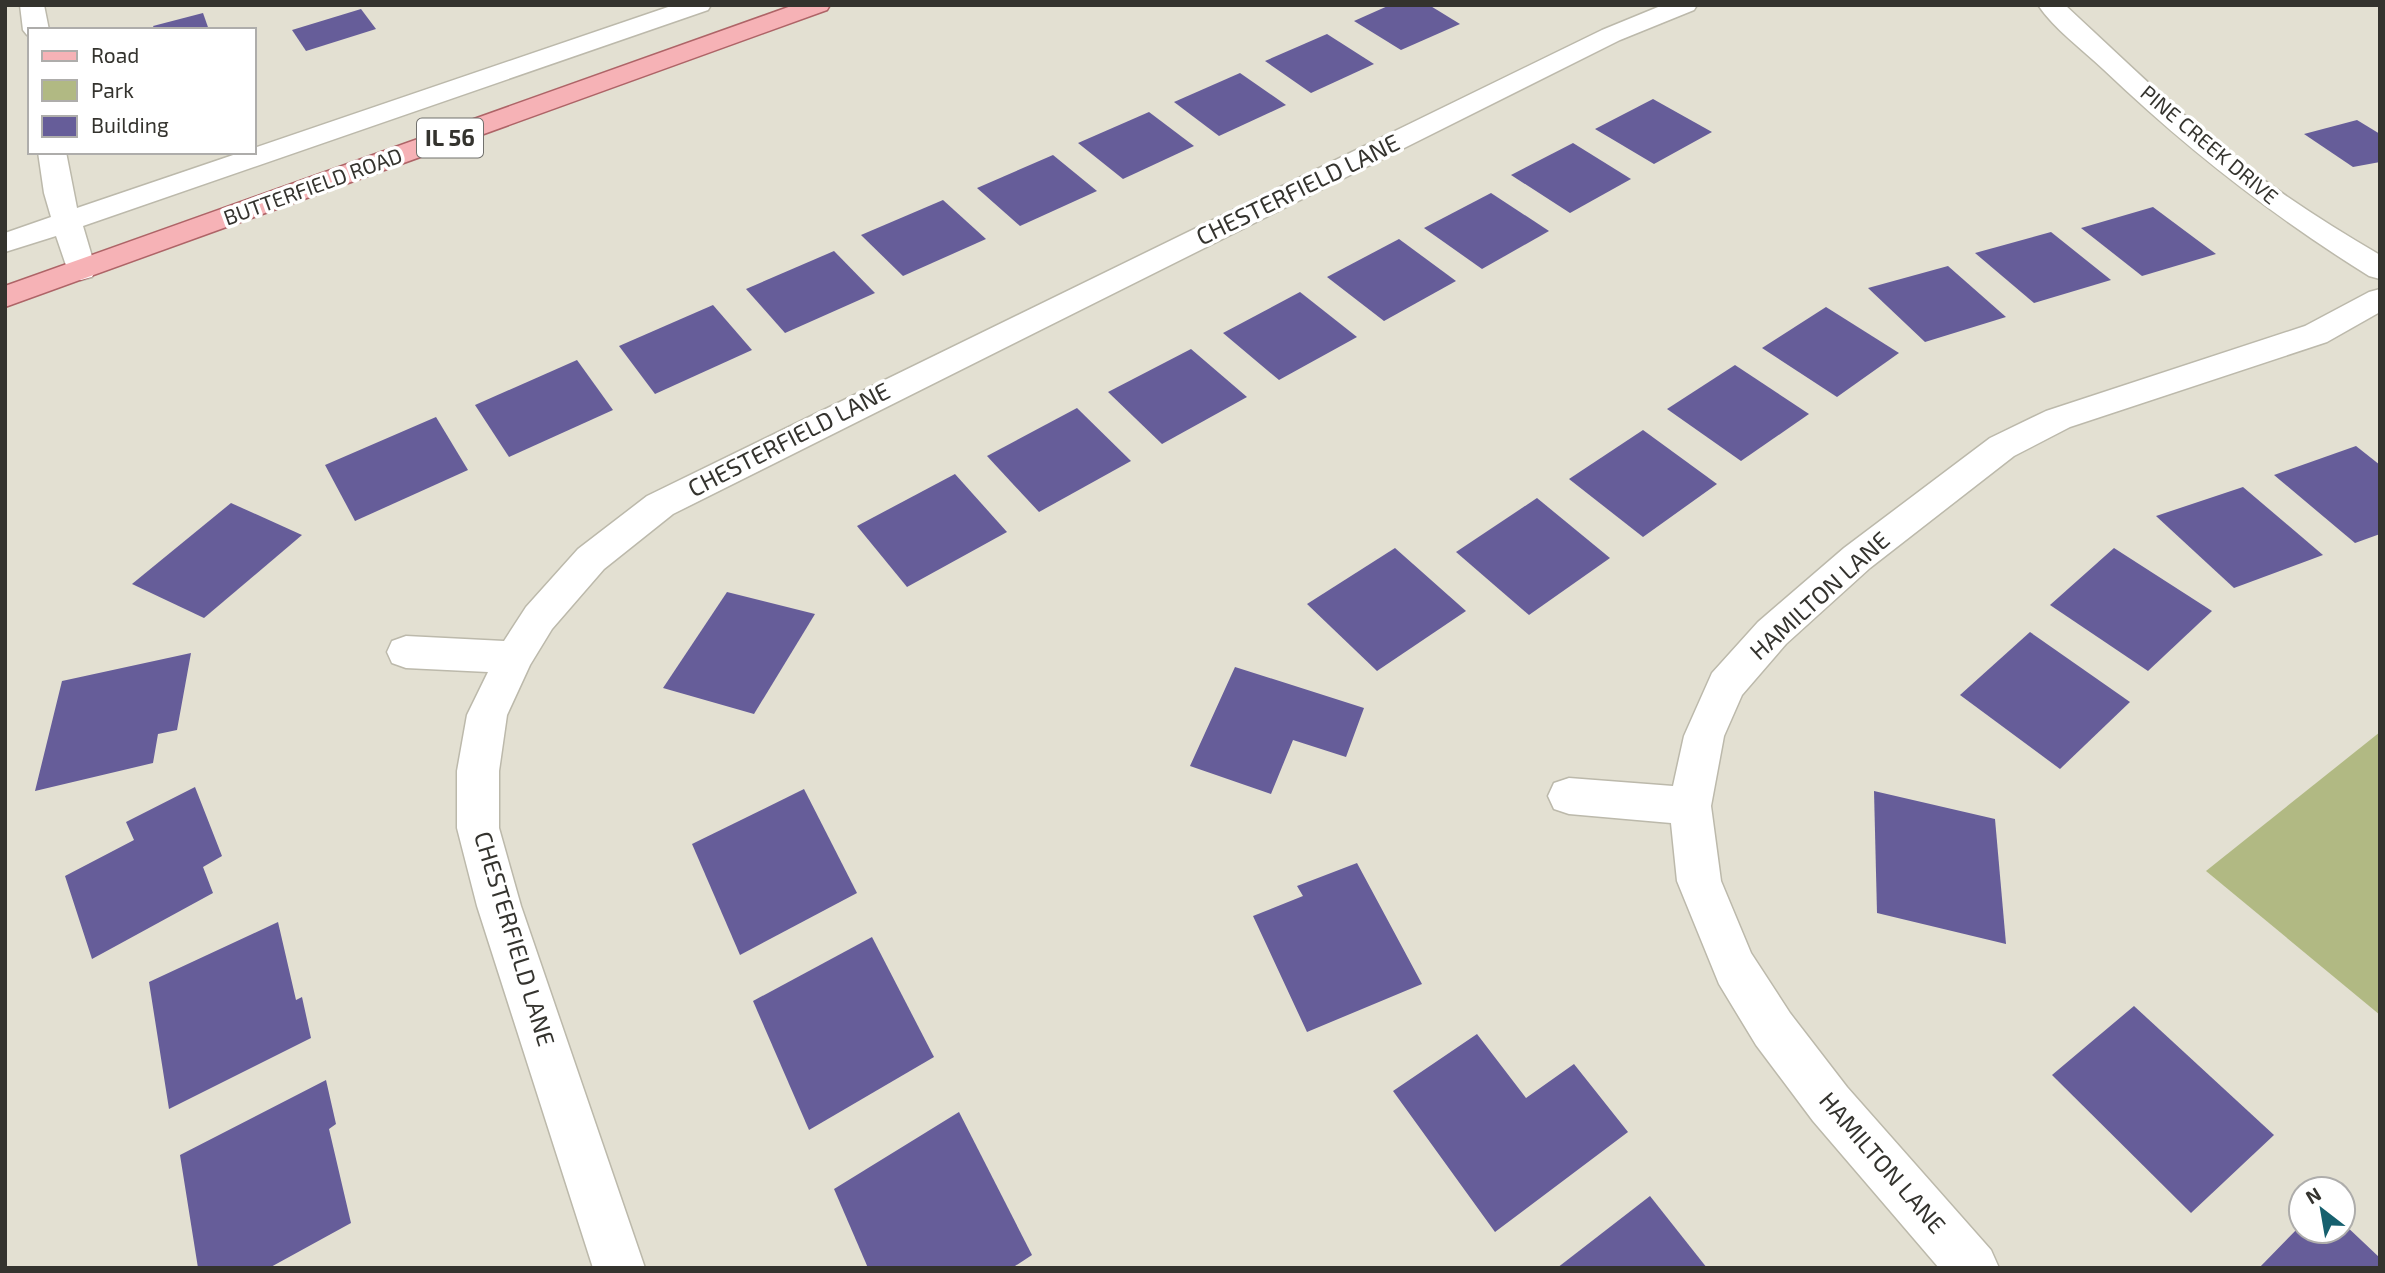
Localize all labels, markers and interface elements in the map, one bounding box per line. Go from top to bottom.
legend [28,28,256,154]
text: Road [91,42,139,67]
text: Park [91,77,134,102]
street label: PINE CREEK DRIVE [2136,79,2284,209]
text: Building [91,112,169,137]
road number: IL 56 [417,119,483,158]
street label: CHESTERFIELD LANE [1191,127,1404,251]
street label: BUTTERFIELD ROAD [220,142,405,229]
street label: CHESTERFIELD LANE [683,375,894,502]
street label: HAMILTON LANE [1743,525,1895,665]
street label: CHESTERFIELD LANE [469,828,562,1049]
street label: HAMILTON LANE [1814,1085,1952,1239]
north arrow [2287,1175,2357,1245]
text: N [2301,1182,2325,1208]

